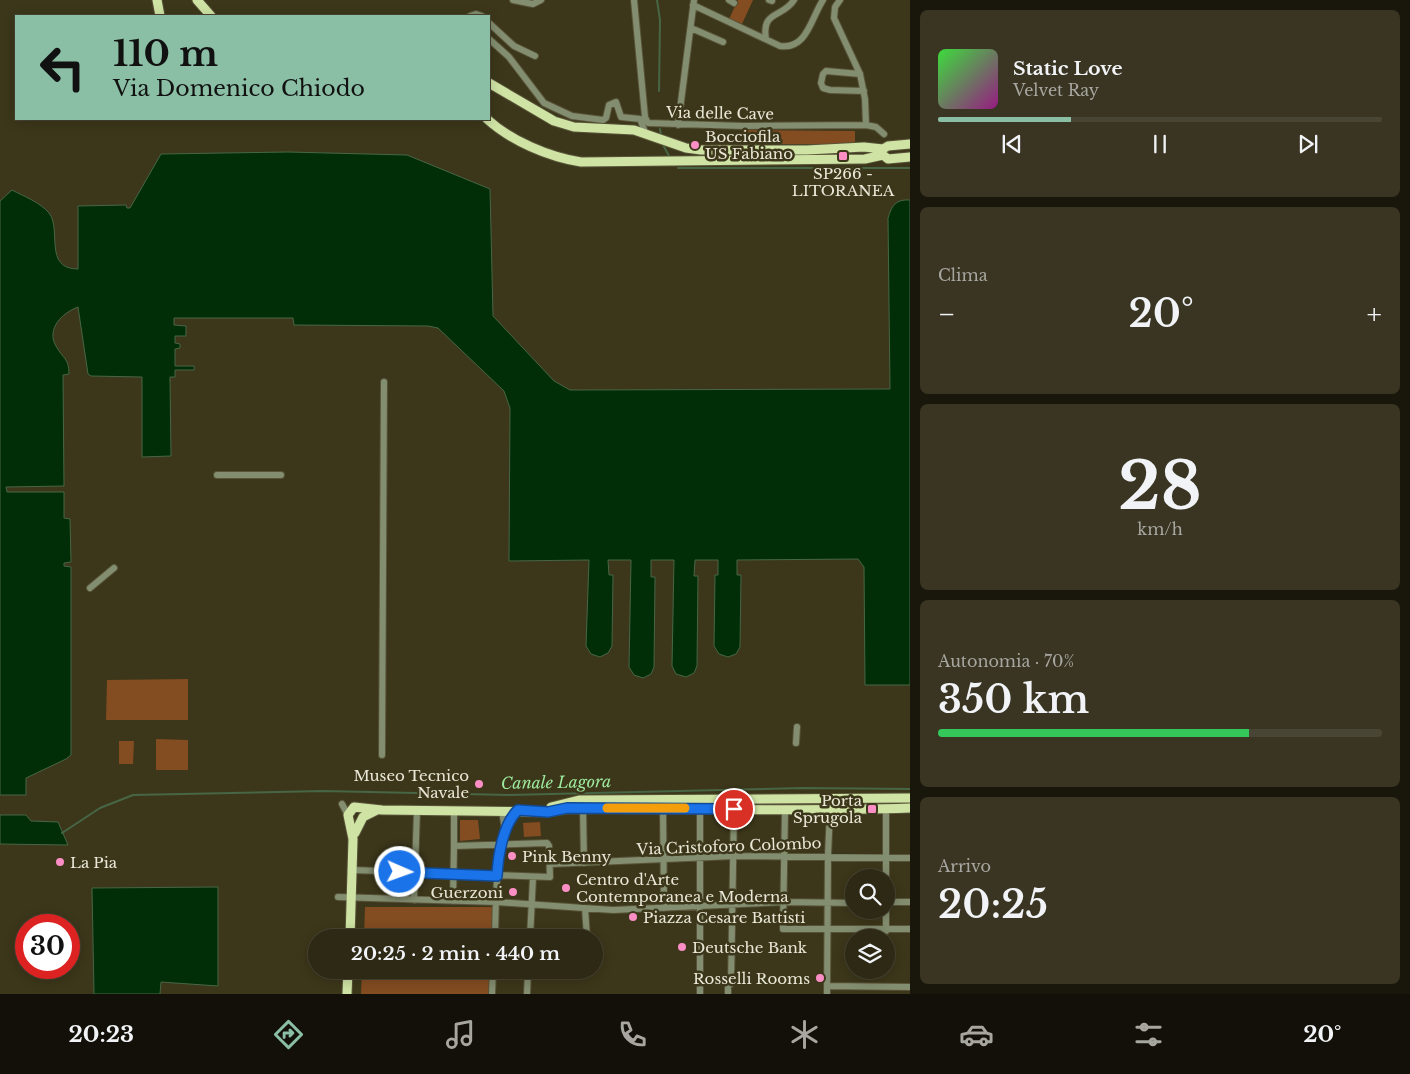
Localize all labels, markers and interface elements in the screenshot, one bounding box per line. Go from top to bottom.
text: 110 m [113,32,218,75]
icon: left [30,35,95,100]
text: Static Love [1013,57,1123,80]
text: Via Domenico Chiodo [113,75,365,102]
text: Velvet Ray [1013,80,1099,100]
street label: Via delle Cave [665,103,774,123]
place label: Bocciofila US Fabiano [705,127,793,163]
icon: previous [998,130,1026,158]
icon: pause [1146,130,1174,158]
icon: next [1294,130,1322,158]
marker: Bocciofila US Fabiano [689,139,701,151]
marker: SP266 - LITORANEA [837,150,849,162]
place label: SP266 - LITORANEA [792,164,895,200]
text: Clima [938,265,988,285]
text: 20° [1128,290,1194,337]
text: − [938,297,956,332]
text: + [1367,297,1382,332]
text: 28 [1118,446,1202,527]
text: km/h [1137,519,1183,539]
text: Autonomia · 70% [938,651,1074,671]
text: 350 km [938,676,1089,723]
place label: Museo Tecnico Navale [353,766,469,802]
water label: Canale Lagora [501,771,611,793]
marker: Museo Tecnico Navale [473,778,485,790]
pin [713,788,755,830]
place label: Porta Sprugola [793,791,863,827]
icon: arrive [720,795,748,823]
marker: Porta Sprugola [866,803,878,815]
street label: Via Cristoforo Colombo [635,833,822,859]
position arrow [373,845,425,897]
place label: Pink Benny [522,847,612,866]
marker: Pink Benny [506,850,518,862]
place label: La Pia [70,853,118,872]
marker: La Pia [54,856,66,868]
text: Arrivo [938,856,991,876]
map controls [845,869,895,979]
button: search [845,869,895,919]
place label: Centro d'Arte Contemporanea e Moderna [576,870,789,906]
text: 20:25 [938,881,1048,928]
marker: Centro d'Arte Contemporanea e Moderna [560,882,572,894]
place label: Guerzoni [431,883,503,902]
marker: Guerzoni [507,886,519,898]
place label: Piazza Cesare Battisti [643,908,805,927]
marker: Piazza Cesare Battisti [627,911,639,923]
speed limit sign: 30 [15,914,80,979]
button: layers [845,929,895,979]
place label: Deutsche Bank [692,938,808,957]
marker: Deutsche Bank [676,941,688,953]
text: 20:25 · 2 min · 440 m [351,942,560,965]
place label: Rosselli Rooms [693,969,810,988]
marker: Rosselli Rooms [814,972,826,984]
icon: directions [271,1017,306,1052]
icon: music [443,1017,478,1052]
icon: phone [615,1017,650,1052]
icon: climate [787,1017,822,1052]
icon: car [959,1017,994,1052]
icon: filters [1131,1017,1166,1052]
text: 20:23 [69,1021,134,1048]
text: 20° [1303,1021,1341,1048]

